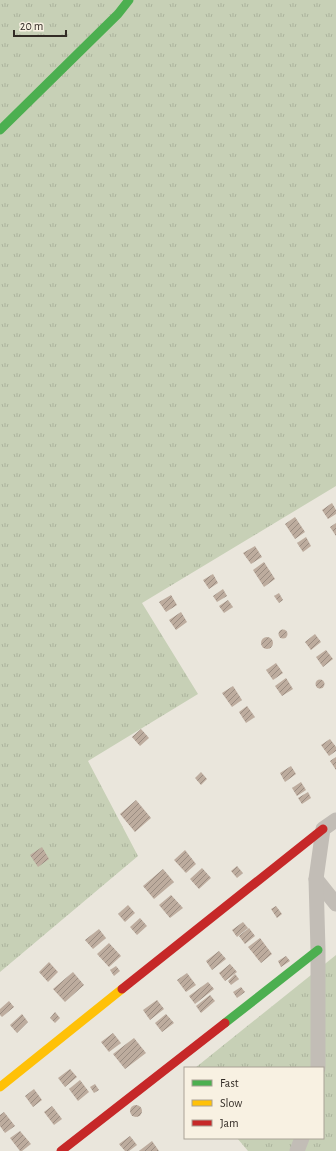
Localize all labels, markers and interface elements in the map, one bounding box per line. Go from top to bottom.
scale bar [14,12,66,38]
text: 20 m [20,20,43,32]
legend [184,1067,324,1139]
text: Fast [220,1077,239,1089]
text: Slow [220,1097,242,1109]
text: Jam [220,1117,239,1129]

